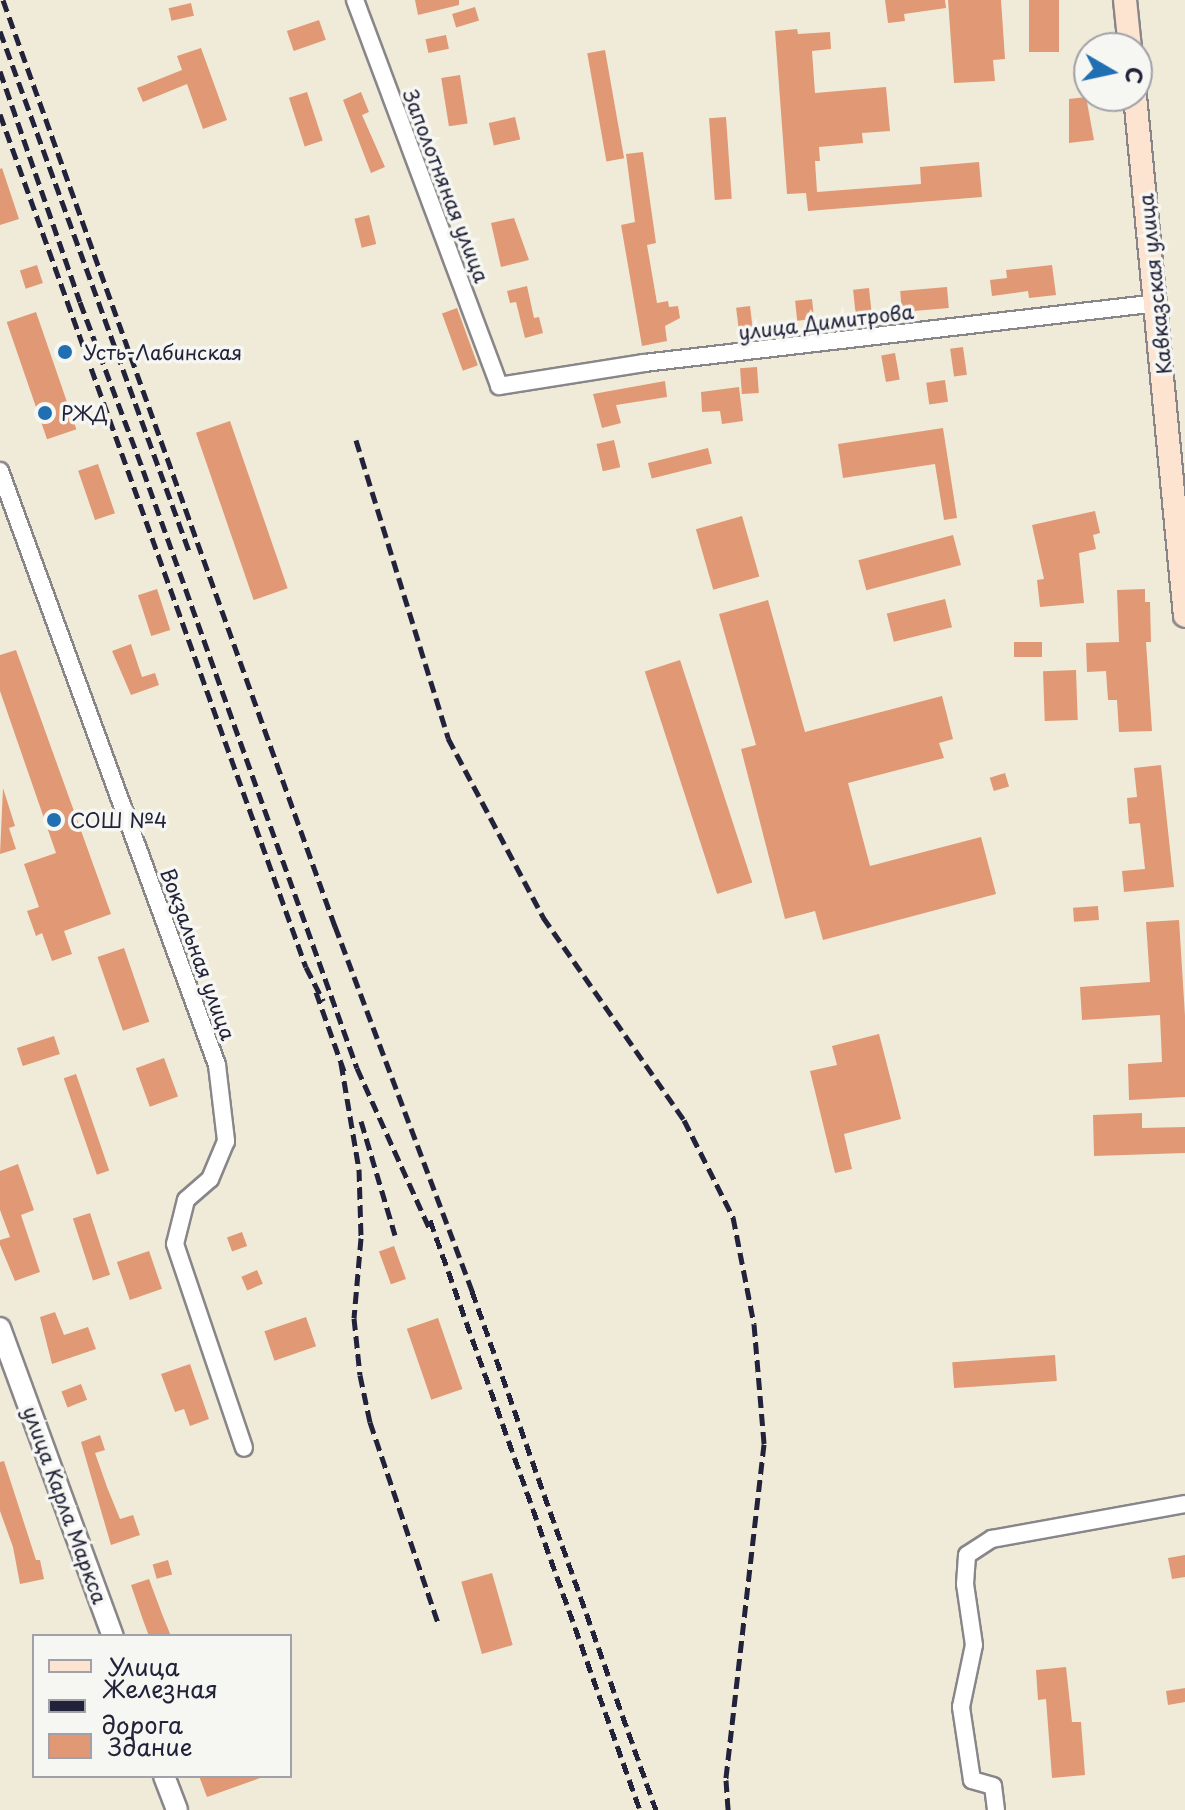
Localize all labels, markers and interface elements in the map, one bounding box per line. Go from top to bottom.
north arrow [1073,32,1153,112]
text: С [1118,65,1153,86]
street label: Заполотняная улица [398,86,494,286]
street label: Кавказская улица [1134,192,1176,376]
street label: улица Димитрова [736,299,916,345]
place label: Усть-Лабинская [83,340,242,364]
marker: Усть-Лабинская [54,341,76,363]
place label: РЖД [61,401,108,425]
marker: РЖД [36,404,54,422]
place label: СОШ №4 [70,808,167,832]
marker: СОШ №4 [45,811,63,829]
street label: Вокзальная улица [156,864,240,1044]
street label: улица Карла Маркса [18,1403,112,1607]
legend [32,1634,292,1778]
text: Улица [108,1648,180,1684]
text: Железная дорога [102,1670,218,1742]
text: Здание [108,1728,193,1764]

